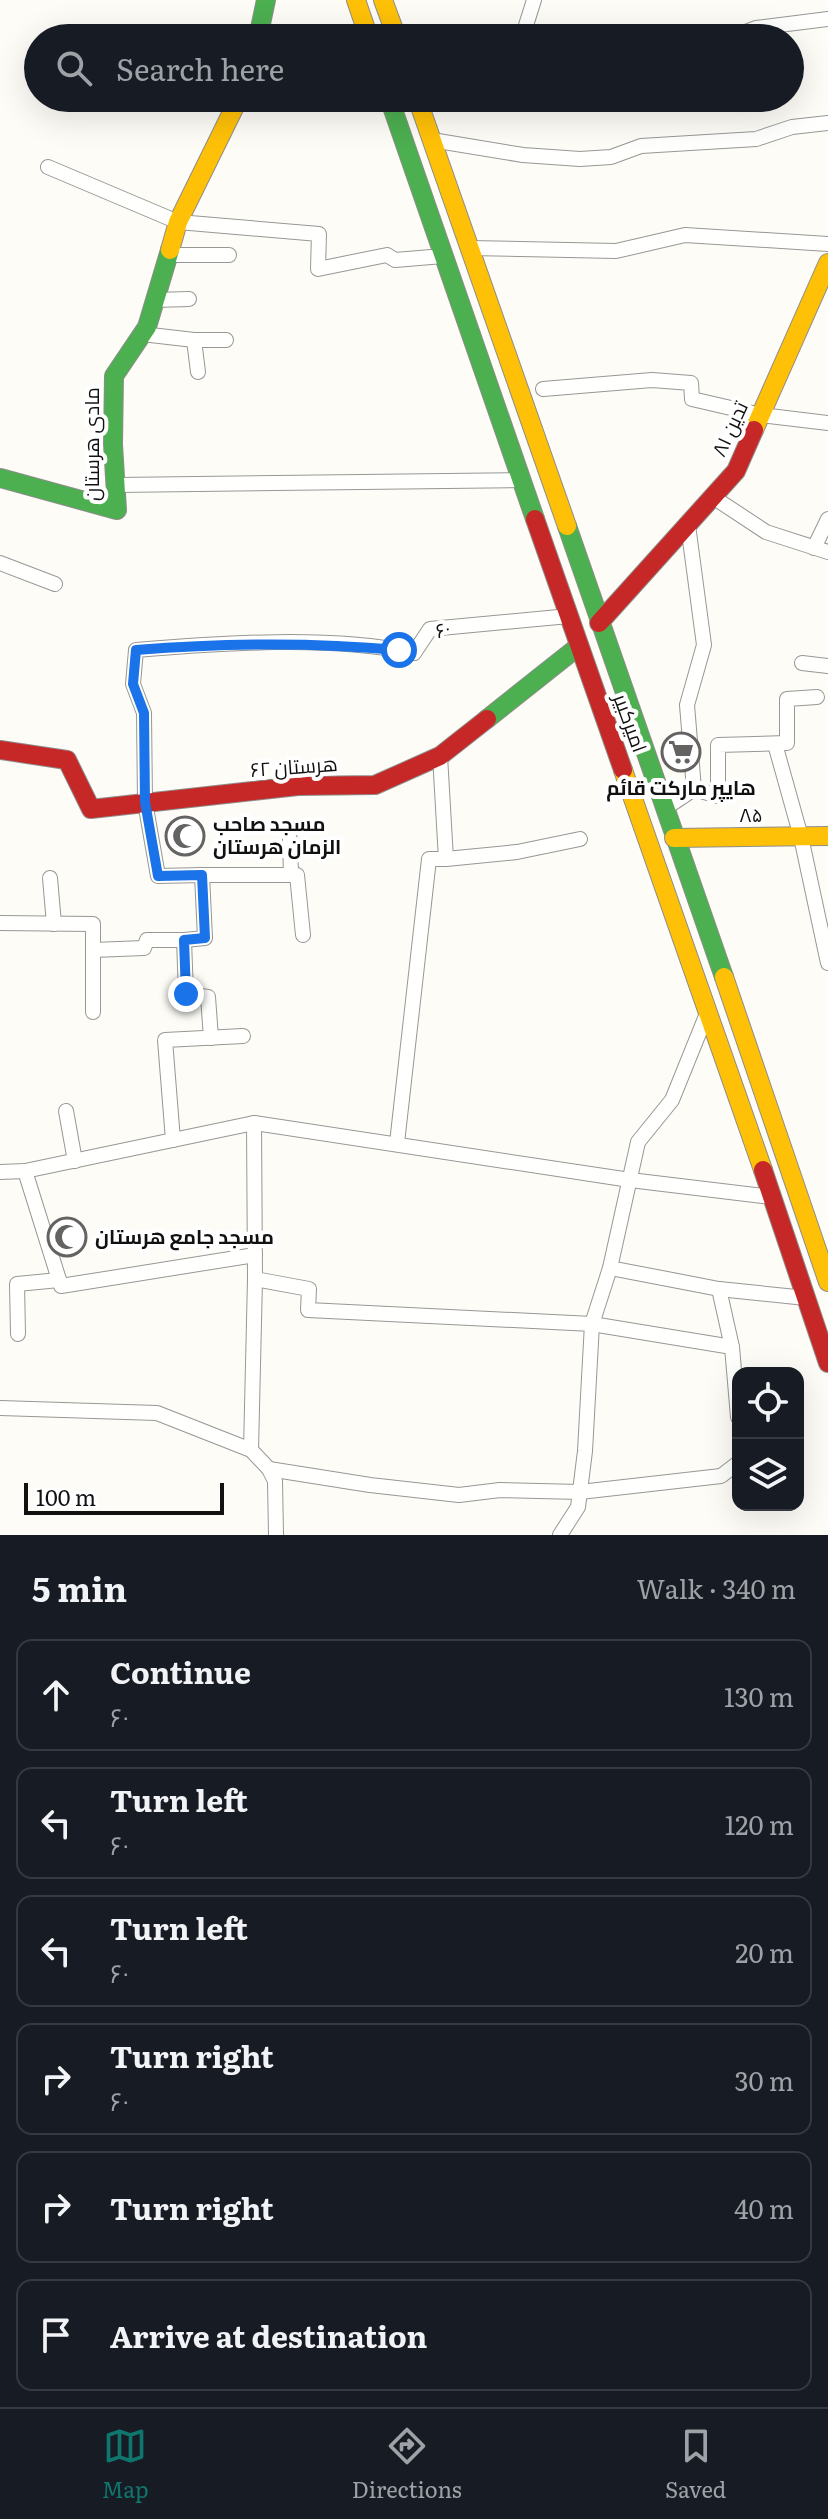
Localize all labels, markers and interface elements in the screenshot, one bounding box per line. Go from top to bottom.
search box [24,24,804,112]
icon: search [52,46,96,90]
text: Search here [116,46,284,90]
street label: مادی هرستان [75,387,105,501]
street label: تدین ۸۱ [702,395,754,461]
street label: ۶۰ [432,612,453,644]
route start [381,632,417,668]
street label: امیرکبیر [607,688,656,756]
supermarket icon: هایپر مارکت قائم [660,731,702,773]
street label: هرستان ۶۲ [249,747,339,783]
place label: هایپر مارکت قائم [606,771,756,802]
street label: ۸۵ [739,798,763,828]
place label: مسجد صاحب الزمان هرستان [213,807,341,860]
mosque icon: مسجد صاحب الزمان هرستان [164,815,206,857]
route end [168,976,204,1012]
mosque icon: مسجد جامع هرستان [46,1216,88,1258]
place label: مسجد جامع هرستان [95,1220,274,1251]
map controls [732,1367,804,1511]
button: locate [732,1367,804,1439]
button: layers [732,1439,804,1511]
scale bar [24,1479,224,1515]
text: 100 m [36,1480,96,1513]
text: 5 min [32,1562,127,1612]
text: Walk · 340 m [637,1568,796,1607]
text: Continue [110,1649,251,1693]
icon: ahead [34,1673,78,1717]
text: 130 m [724,1676,794,1715]
text: ۶۰ [110,1696,129,1735]
text: Turn left [110,1777,248,1821]
icon: left [34,1801,78,1845]
text: 120 m [725,1804,794,1843]
text: ۶۰ [110,1824,129,1863]
text: Turn left [110,1905,248,1949]
icon: left [34,1929,78,1973]
text: 20 m [735,1932,794,1971]
text: ۶۰ [110,1952,129,1991]
text: Turn right [110,2033,274,2077]
icon: right [34,2057,78,2101]
text: 30 m [734,2060,794,2099]
text: ۶۰ [110,2080,129,2119]
icon: right [34,2185,78,2229]
text: Turn right [110,2185,274,2229]
text: 40 m [734,2188,794,2227]
icon: arrive [34,2313,78,2357]
text: Arrive at destination [110,2313,427,2357]
tab: Map [102,2424,149,2505]
tab: Directions [352,2424,462,2505]
tab: Saved [665,2424,726,2505]

